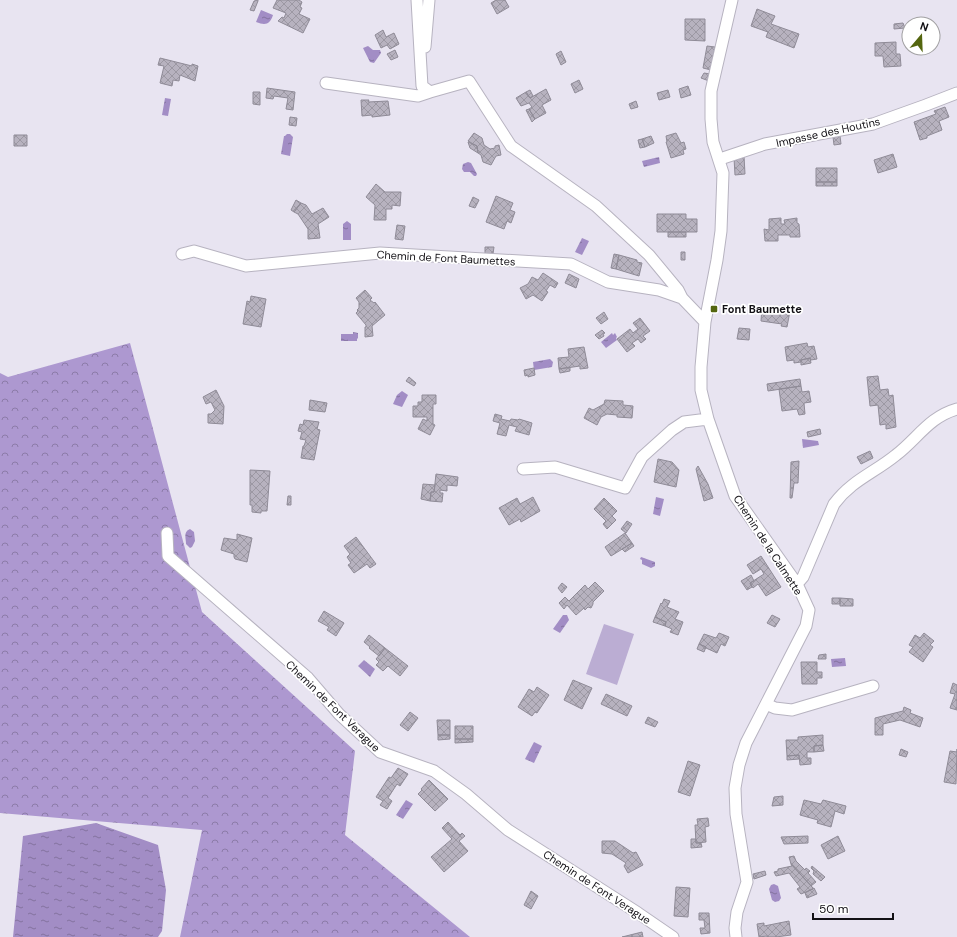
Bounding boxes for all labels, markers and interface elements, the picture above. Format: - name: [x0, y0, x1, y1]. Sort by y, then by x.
- north arrow: [901, 16, 941, 56]
- text: N: [918, 19, 930, 34]
- street label: Impasse des Houtins: [775, 114, 881, 150]
- street label: Chemin de Font Baumettes: [376, 247, 516, 269]
- place label: Font Baumette: [722, 302, 802, 316]
- marker: Font Baumette: [709, 304, 719, 314]
- street label: Chemin de la Calmette: [730, 492, 806, 598]
- street label: Chemin de Font Verague: [283, 657, 383, 755]
- street label: Chemin de Font Verague: [541, 847, 653, 927]
- scale bar: [813, 895, 893, 921]
- text: 50 m: [819, 901, 848, 917]

